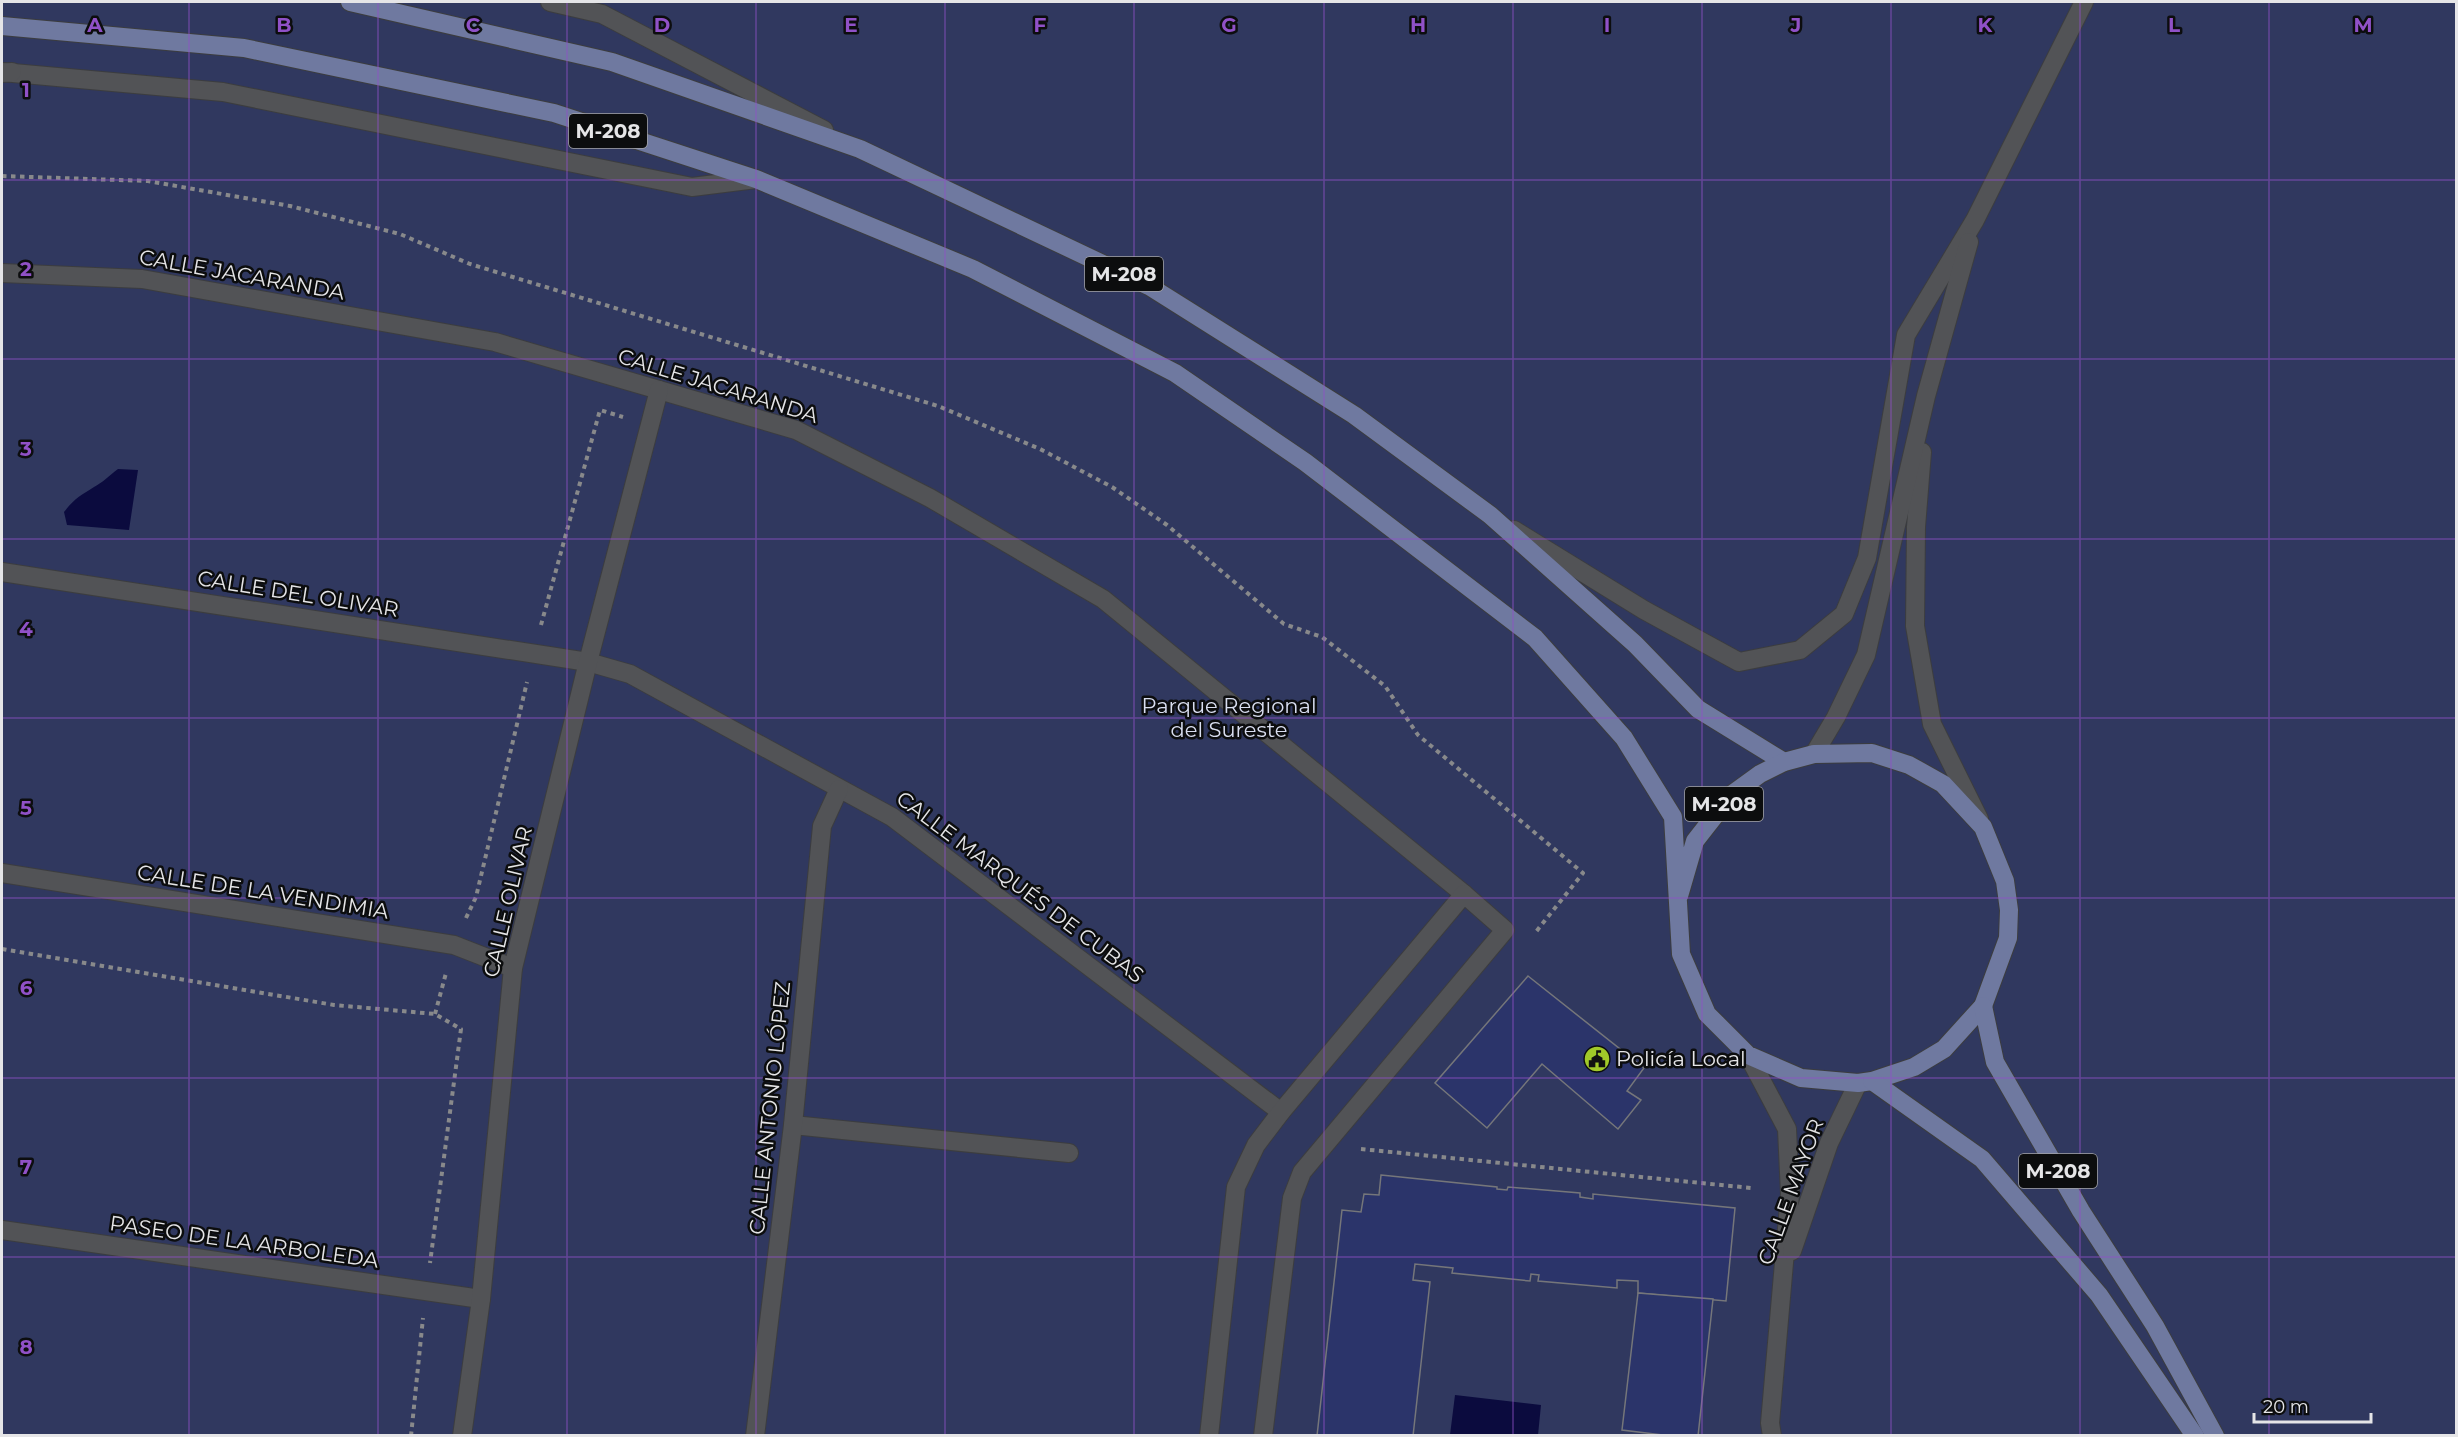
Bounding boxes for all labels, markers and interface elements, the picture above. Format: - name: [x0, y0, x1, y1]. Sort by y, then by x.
- text: A: [86, 13, 103, 37]
- text: B: [276, 13, 292, 37]
- text: C: [466, 13, 481, 37]
- text: D: [654, 13, 670, 37]
- text: E: [844, 13, 858, 37]
- text: F: [1034, 13, 1047, 37]
- text: G: [1221, 13, 1237, 37]
- text: H: [1410, 13, 1426, 37]
- text: I: [1604, 13, 1610, 37]
- text: J: [1790, 13, 1801, 37]
- text: K: [1978, 13, 1994, 37]
- text: L: [2168, 13, 2180, 37]
- text: M: [2353, 13, 2373, 37]
- text: 1: [22, 78, 30, 102]
- road number: M-208: [569, 114, 647, 148]
- street label: CALLE JACARANDA: [137, 244, 348, 305]
- text: 2: [20, 257, 32, 281]
- road number: M-208: [1085, 257, 1163, 291]
- street label: CALLE JACARANDA: [615, 343, 822, 428]
- text: 3: [19, 437, 32, 461]
- street label: CALLE DEL OLIVAR: [196, 565, 400, 622]
- text: 4: [19, 617, 33, 641]
- park label: Parque Regional del Sureste: [1141, 693, 1317, 742]
- street label: CALLE MARQUÉS DE CUBAS: [892, 785, 1149, 988]
- road number: M-208: [1685, 787, 1763, 821]
- text: 5: [20, 796, 32, 820]
- street label: CALLE OLIVAR: [478, 824, 537, 980]
- street label: CALLE DE LA VENDIMIA: [136, 859, 392, 924]
- text: 6: [20, 976, 33, 1000]
- street label: CALLE ANTONIO LÓPEZ: [744, 980, 795, 1236]
- public building icon: Policía Local: [1582, 1044, 1612, 1074]
- place label: Policía Local: [1616, 1046, 1746, 1071]
- street label: CALLE MAYOR: [1753, 1115, 1829, 1268]
- road number: M-208: [2019, 1154, 2097, 1188]
- text: 7: [20, 1155, 32, 1179]
- street label: PASEO DE LA ARBOLEDA: [108, 1210, 381, 1273]
- text: 8: [19, 1335, 33, 1359]
- scale bar: [2254, 1386, 2371, 1424]
- text: 20 m: [2263, 1396, 2309, 1418]

